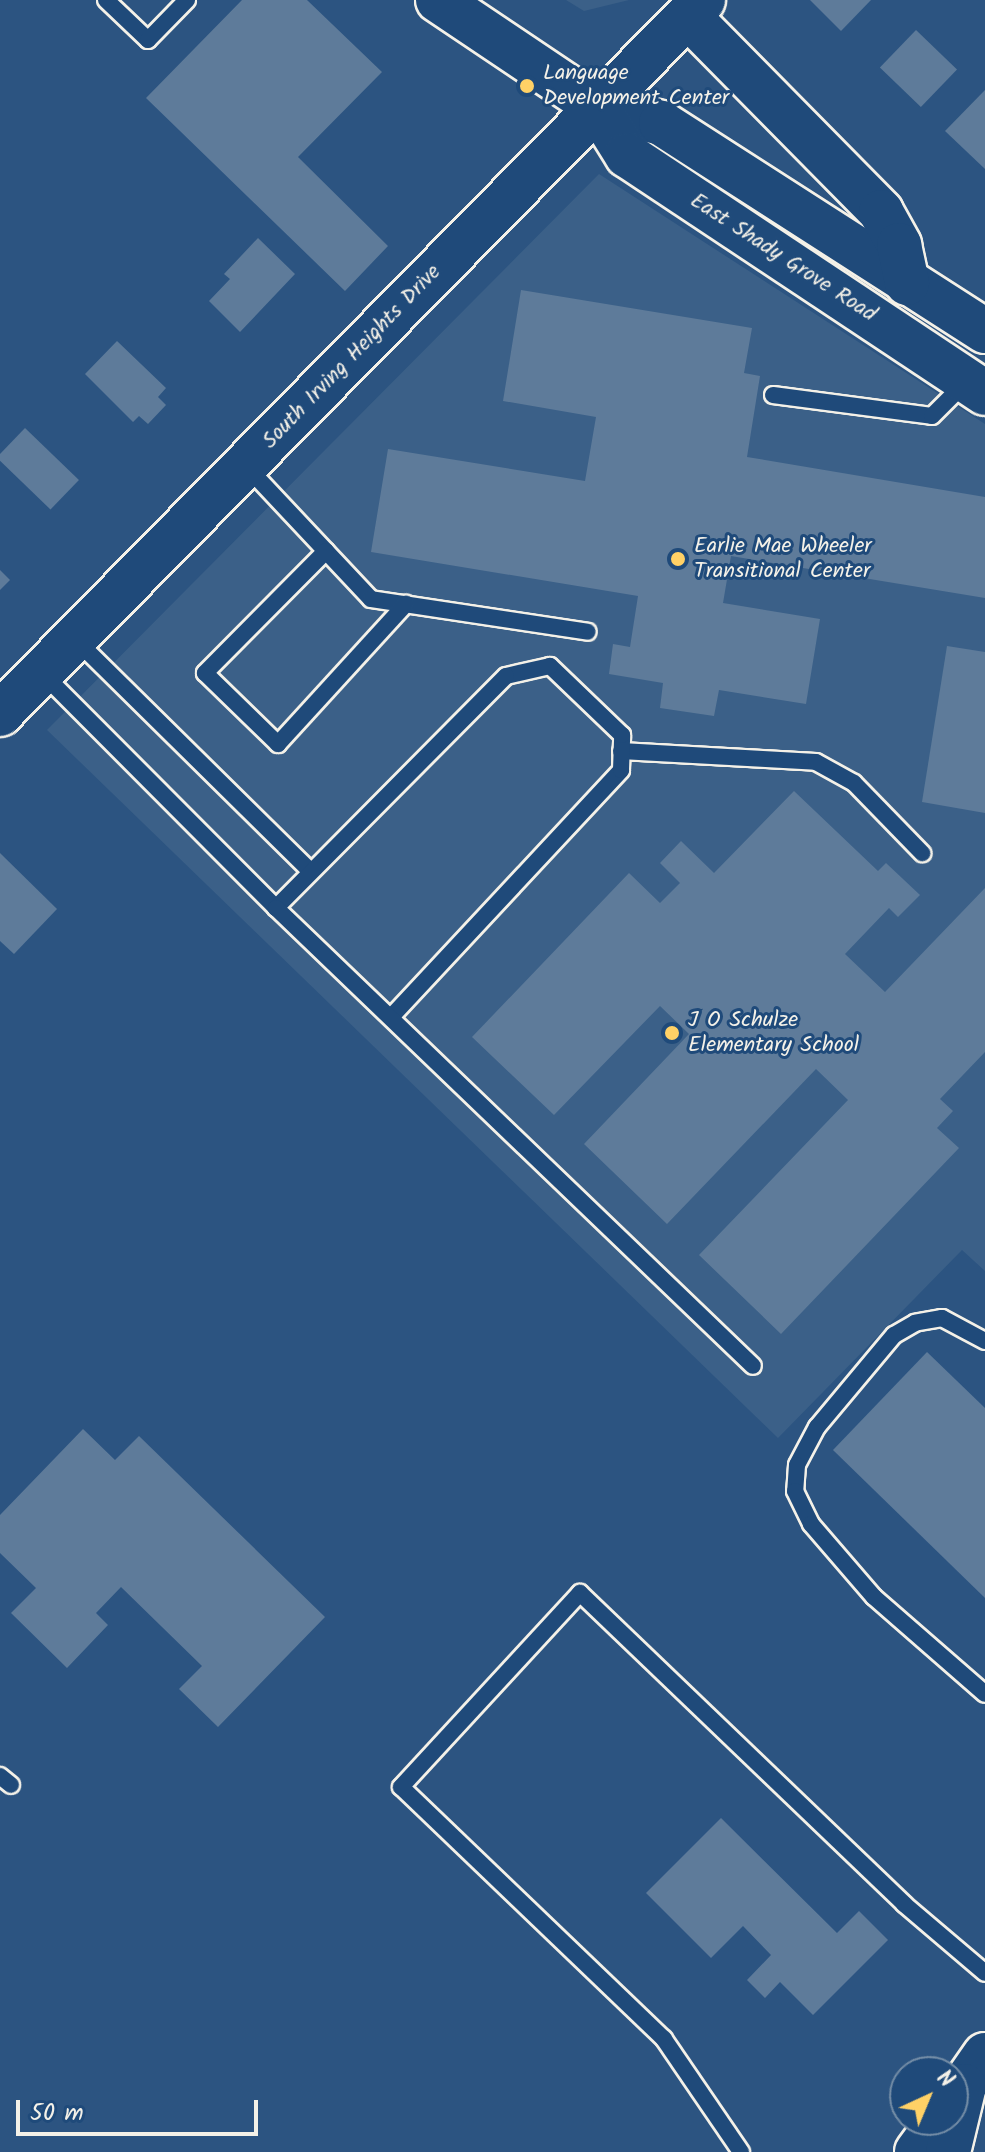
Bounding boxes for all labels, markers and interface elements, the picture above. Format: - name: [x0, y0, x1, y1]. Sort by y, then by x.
- place label: Language Development Center: [543, 60, 729, 112]
- marker: Language Development Center: [518, 77, 536, 95]
- street label: East Shady Grove Road: [685, 188, 881, 328]
- street label: South Irving Heights Drive: [257, 259, 447, 455]
- place label: Earlie Mae Wheeler Transitional Center: [694, 533, 872, 584]
- marker: Earlie Mae Wheeler Transitional Center: [669, 550, 687, 568]
- place label: J O Schulze Elementary School: [688, 1007, 859, 1058]
- marker: J O Schulze Elementary School: [663, 1024, 681, 1042]
- north arrow: [889, 2056, 969, 2136]
- text: N: [927, 2062, 962, 2097]
- scale bar: [20, 2084, 262, 2134]
- text: 50 m: [30, 2094, 84, 2133]

